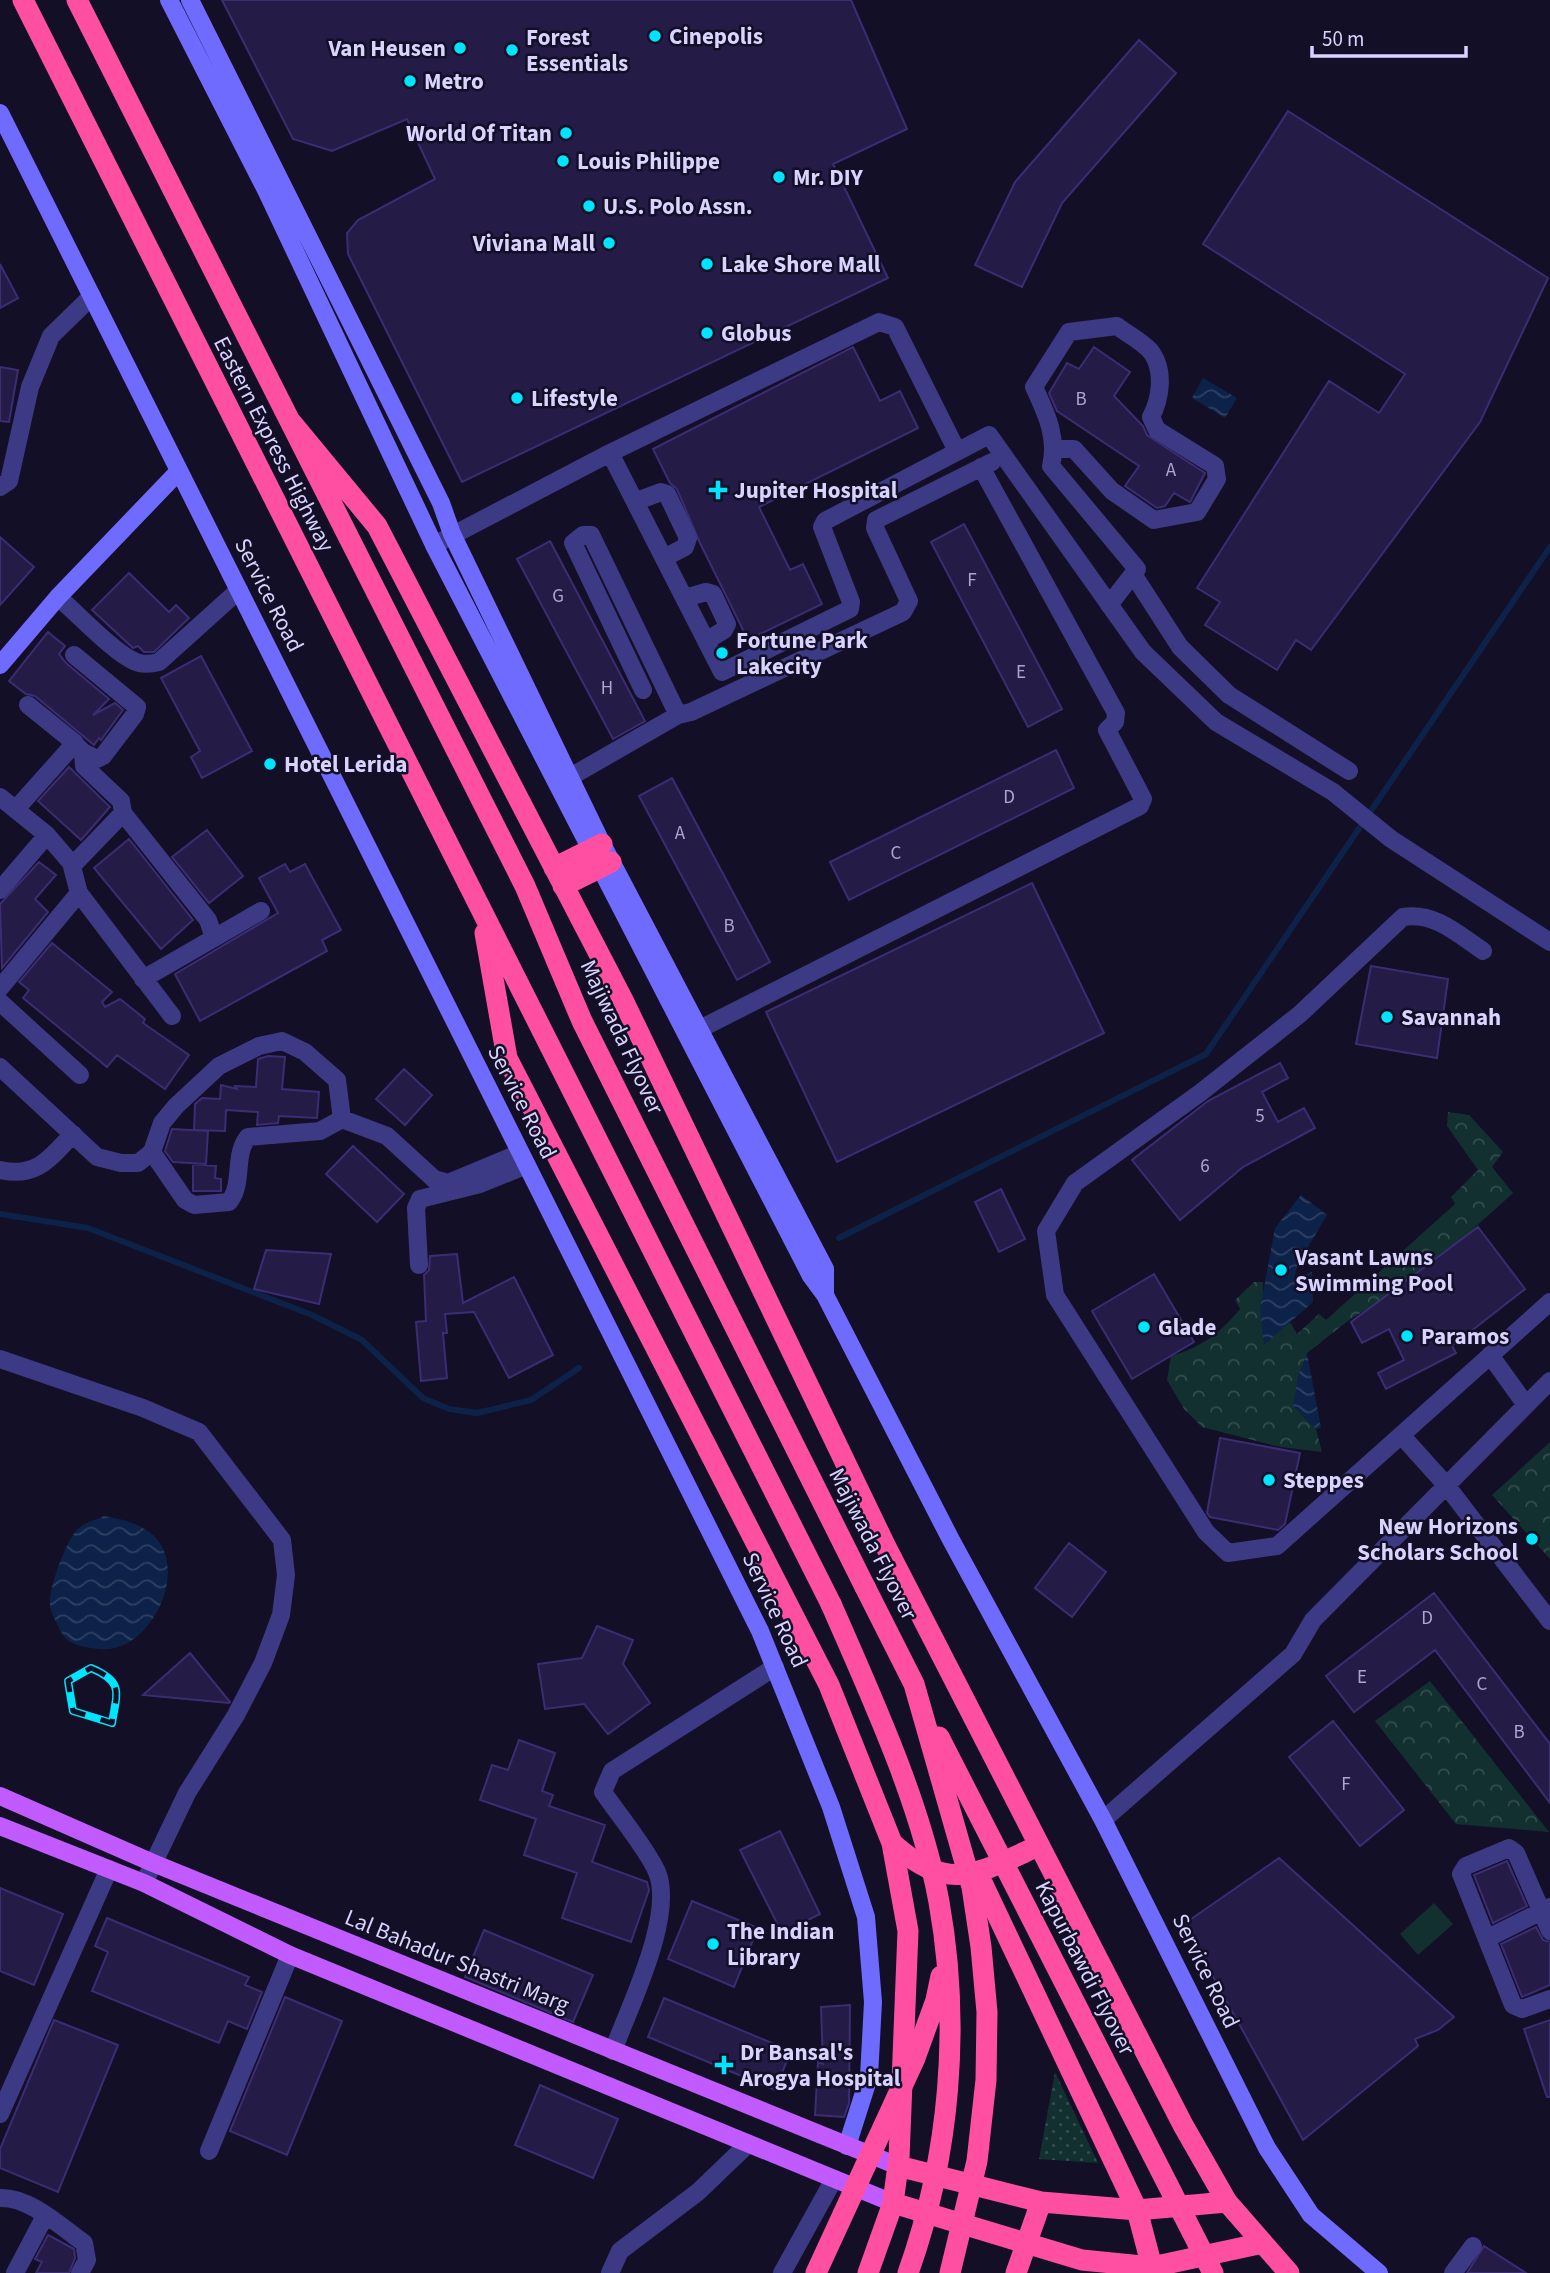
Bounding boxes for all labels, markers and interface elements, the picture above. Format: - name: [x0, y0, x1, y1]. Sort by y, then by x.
- scale bar: [1312, 14, 1466, 58]
- place label: Cinepolis: [669, 20, 763, 53]
- place label: Forest Essentials: [526, 21, 628, 80]
- text: 50 m: [1322, 24, 1364, 54]
- marker: Cinepolis: [647, 28, 663, 44]
- place label: Van Heusen: [327, 32, 446, 65]
- marker: Van Heusen: [452, 40, 468, 56]
- marker: Forest Essentials: [504, 42, 520, 58]
- place label: Metro: [424, 65, 484, 98]
- marker: Metro: [402, 73, 418, 89]
- place label: World Of Titan: [406, 117, 552, 150]
- marker: World Of Titan: [558, 125, 574, 141]
- place label: Louis Philippe: [577, 145, 720, 178]
- marker: Louis Philippe: [555, 153, 571, 169]
- place label: Mr. DIY: [793, 161, 864, 194]
- marker: Mr. DIY: [771, 169, 787, 185]
- place label: U.S. Polo Assn.: [603, 190, 753, 223]
- marker: U.S. Polo Assn.: [581, 198, 597, 214]
- place label: Viviana Mall: [472, 227, 595, 260]
- marker: Viviana Mall: [601, 235, 617, 251]
- place label: Lake Shore Mall: [721, 248, 881, 281]
- marker: Lake Shore Mall: [699, 256, 715, 272]
- place label: Globus: [721, 317, 791, 350]
- marker: Globus: [699, 325, 715, 341]
- street label: Eastern Express Highway: [205, 331, 343, 558]
- place label: Lifestyle: [531, 382, 618, 415]
- house number: B: [1075, 386, 1087, 413]
- marker: Lifestyle: [509, 390, 525, 406]
- house number: A: [1166, 457, 1177, 484]
- place label: Jupiter Hospital: [734, 474, 898, 507]
- marker: Jupiter Hospital: [708, 480, 728, 500]
- street label: Service Road: [226, 532, 312, 658]
- house number: F: [967, 567, 977, 594]
- house number: G: [552, 583, 564, 610]
- place label: Fortune Park Lakecity: [736, 624, 868, 683]
- marker: Fortune Park Lakecity: [714, 645, 730, 661]
- house number: E: [1016, 659, 1026, 686]
- house number: H: [601, 675, 613, 702]
- place label: Hotel Lerida: [284, 748, 407, 781]
- marker: Hotel Lerida: [262, 756, 278, 772]
- house number: D: [1003, 784, 1015, 811]
- house number: A: [675, 820, 686, 847]
- house number: C: [891, 840, 902, 867]
- house number: B: [723, 913, 735, 940]
- street label: Majiwada Flyover: [572, 954, 673, 1120]
- place label: Savannah: [1401, 1001, 1501, 1034]
- marker: Savannah: [1379, 1009, 1395, 1025]
- street label: Service Road: [479, 1039, 565, 1165]
- house number: 5: [1255, 1103, 1265, 1130]
- house number: 6: [1200, 1153, 1210, 1180]
- place label: Vasant Lawns Swimming Pool: [1294, 1241, 1454, 1300]
- marker: Vasant Lawns Swimming Pool: [1273, 1262, 1289, 1278]
- place label: Glade: [1158, 1311, 1217, 1344]
- marker: Glade: [1136, 1319, 1152, 1335]
- place label: Paramos: [1421, 1320, 1509, 1353]
- marker: Paramos: [1399, 1328, 1415, 1344]
- street label: Majiwada Flyover: [820, 1462, 926, 1627]
- place label: Steppes: [1283, 1464, 1364, 1497]
- marker: Steppes: [1261, 1472, 1277, 1488]
- place label: New Horizons Scholars School: [1357, 1510, 1518, 1569]
- marker: New Horizons Scholars School: [1524, 1531, 1540, 1547]
- street label: Service Road: [734, 1547, 816, 1673]
- house number: D: [1421, 1605, 1433, 1632]
- house number: E: [1357, 1664, 1367, 1691]
- house number: C: [1477, 1671, 1488, 1698]
- house number: B: [1513, 1719, 1525, 1746]
- house number: F: [1341, 1771, 1351, 1798]
- street label: Kapurbawdi Flyover: [1027, 1875, 1144, 2062]
- street label: Lal Bahadur Shastri Marg: [340, 1901, 575, 2021]
- street label: Service Road: [1164, 1908, 1248, 2034]
- place label: The Indian Library: [727, 1915, 834, 1974]
- marker: The Indian Library: [705, 1936, 721, 1952]
- place label: Dr Bansal's Arogya Hospital: [739, 2036, 901, 2095]
- marker: Dr Bansal's Arogya Hospital: [714, 2055, 734, 2075]

